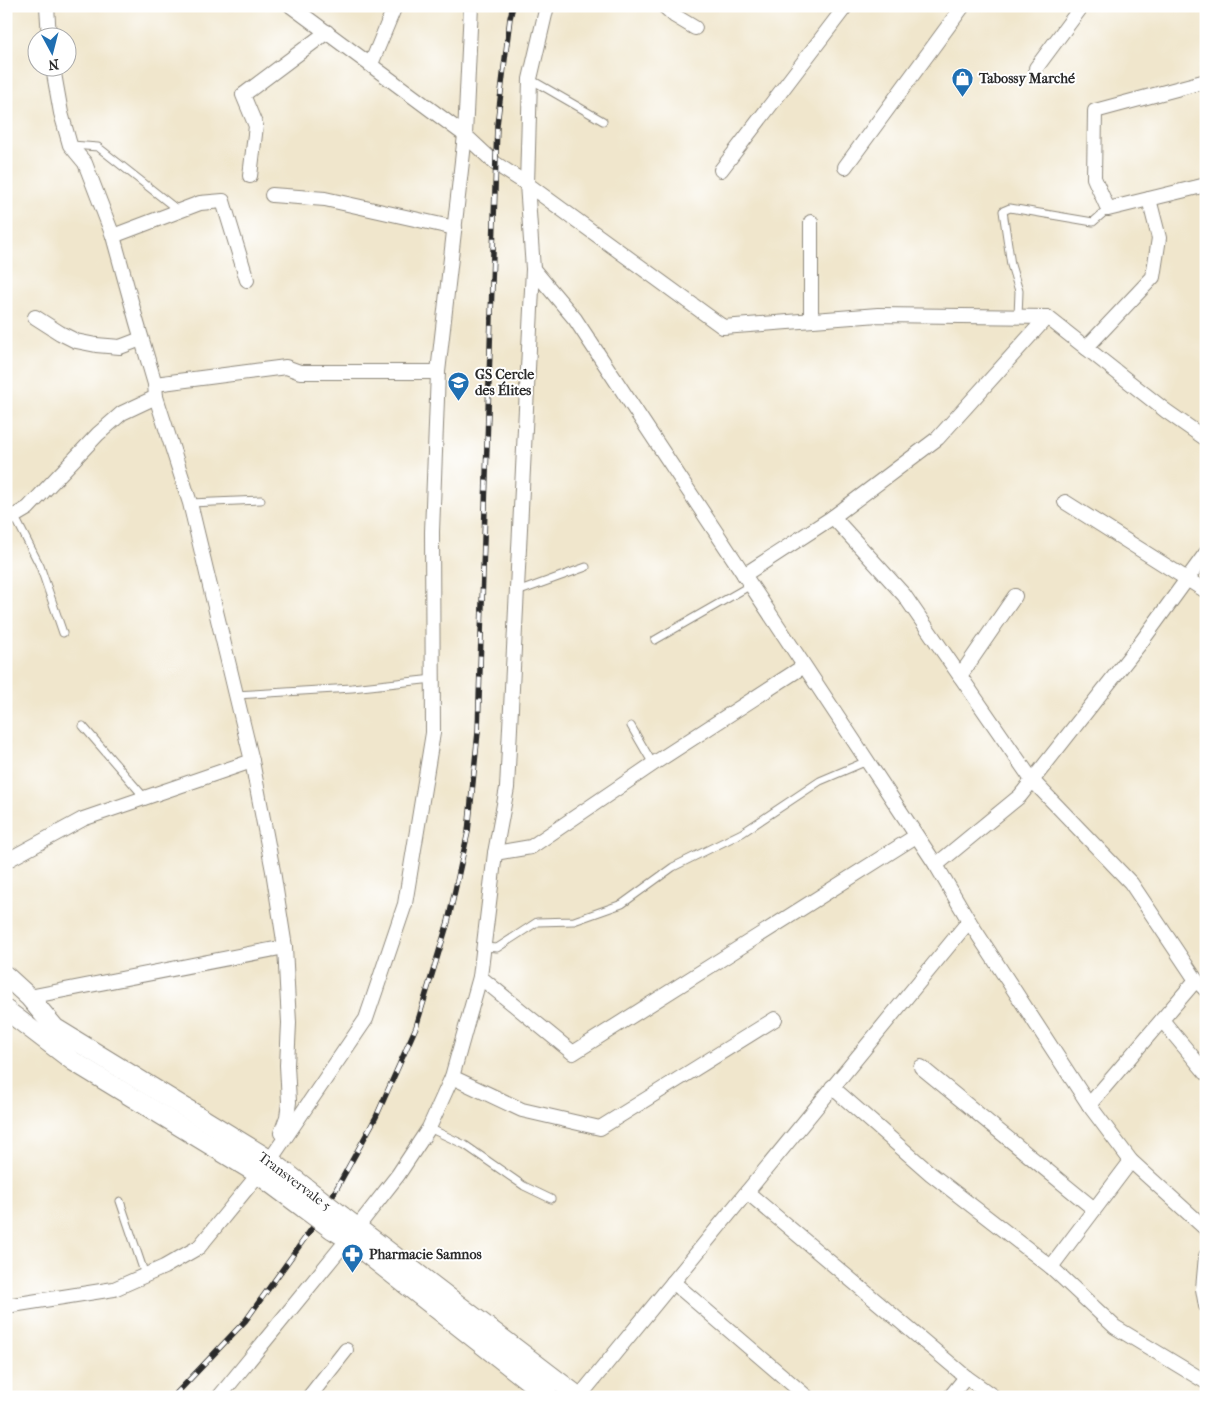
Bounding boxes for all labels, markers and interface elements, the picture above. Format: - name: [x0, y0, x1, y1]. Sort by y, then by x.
- north arrow: [28, 28, 78, 78]
- text: N: [47, 55, 60, 74]
- shop icon: Tabossy Marché: [951, 66, 975, 97]
- place label: Tabossy Marché: [978, 70, 1075, 87]
- place label: GS Cercle des Élites: [475, 366, 534, 399]
- school or university icon: GS Cercle des Élites: [447, 370, 471, 401]
- street label: Transvervale 5: [255, 1148, 335, 1214]
- pharmacy icon: Pharmacie Samnos: [341, 1242, 365, 1273]
- place label: Pharmacie Samnos: [369, 1246, 482, 1263]

